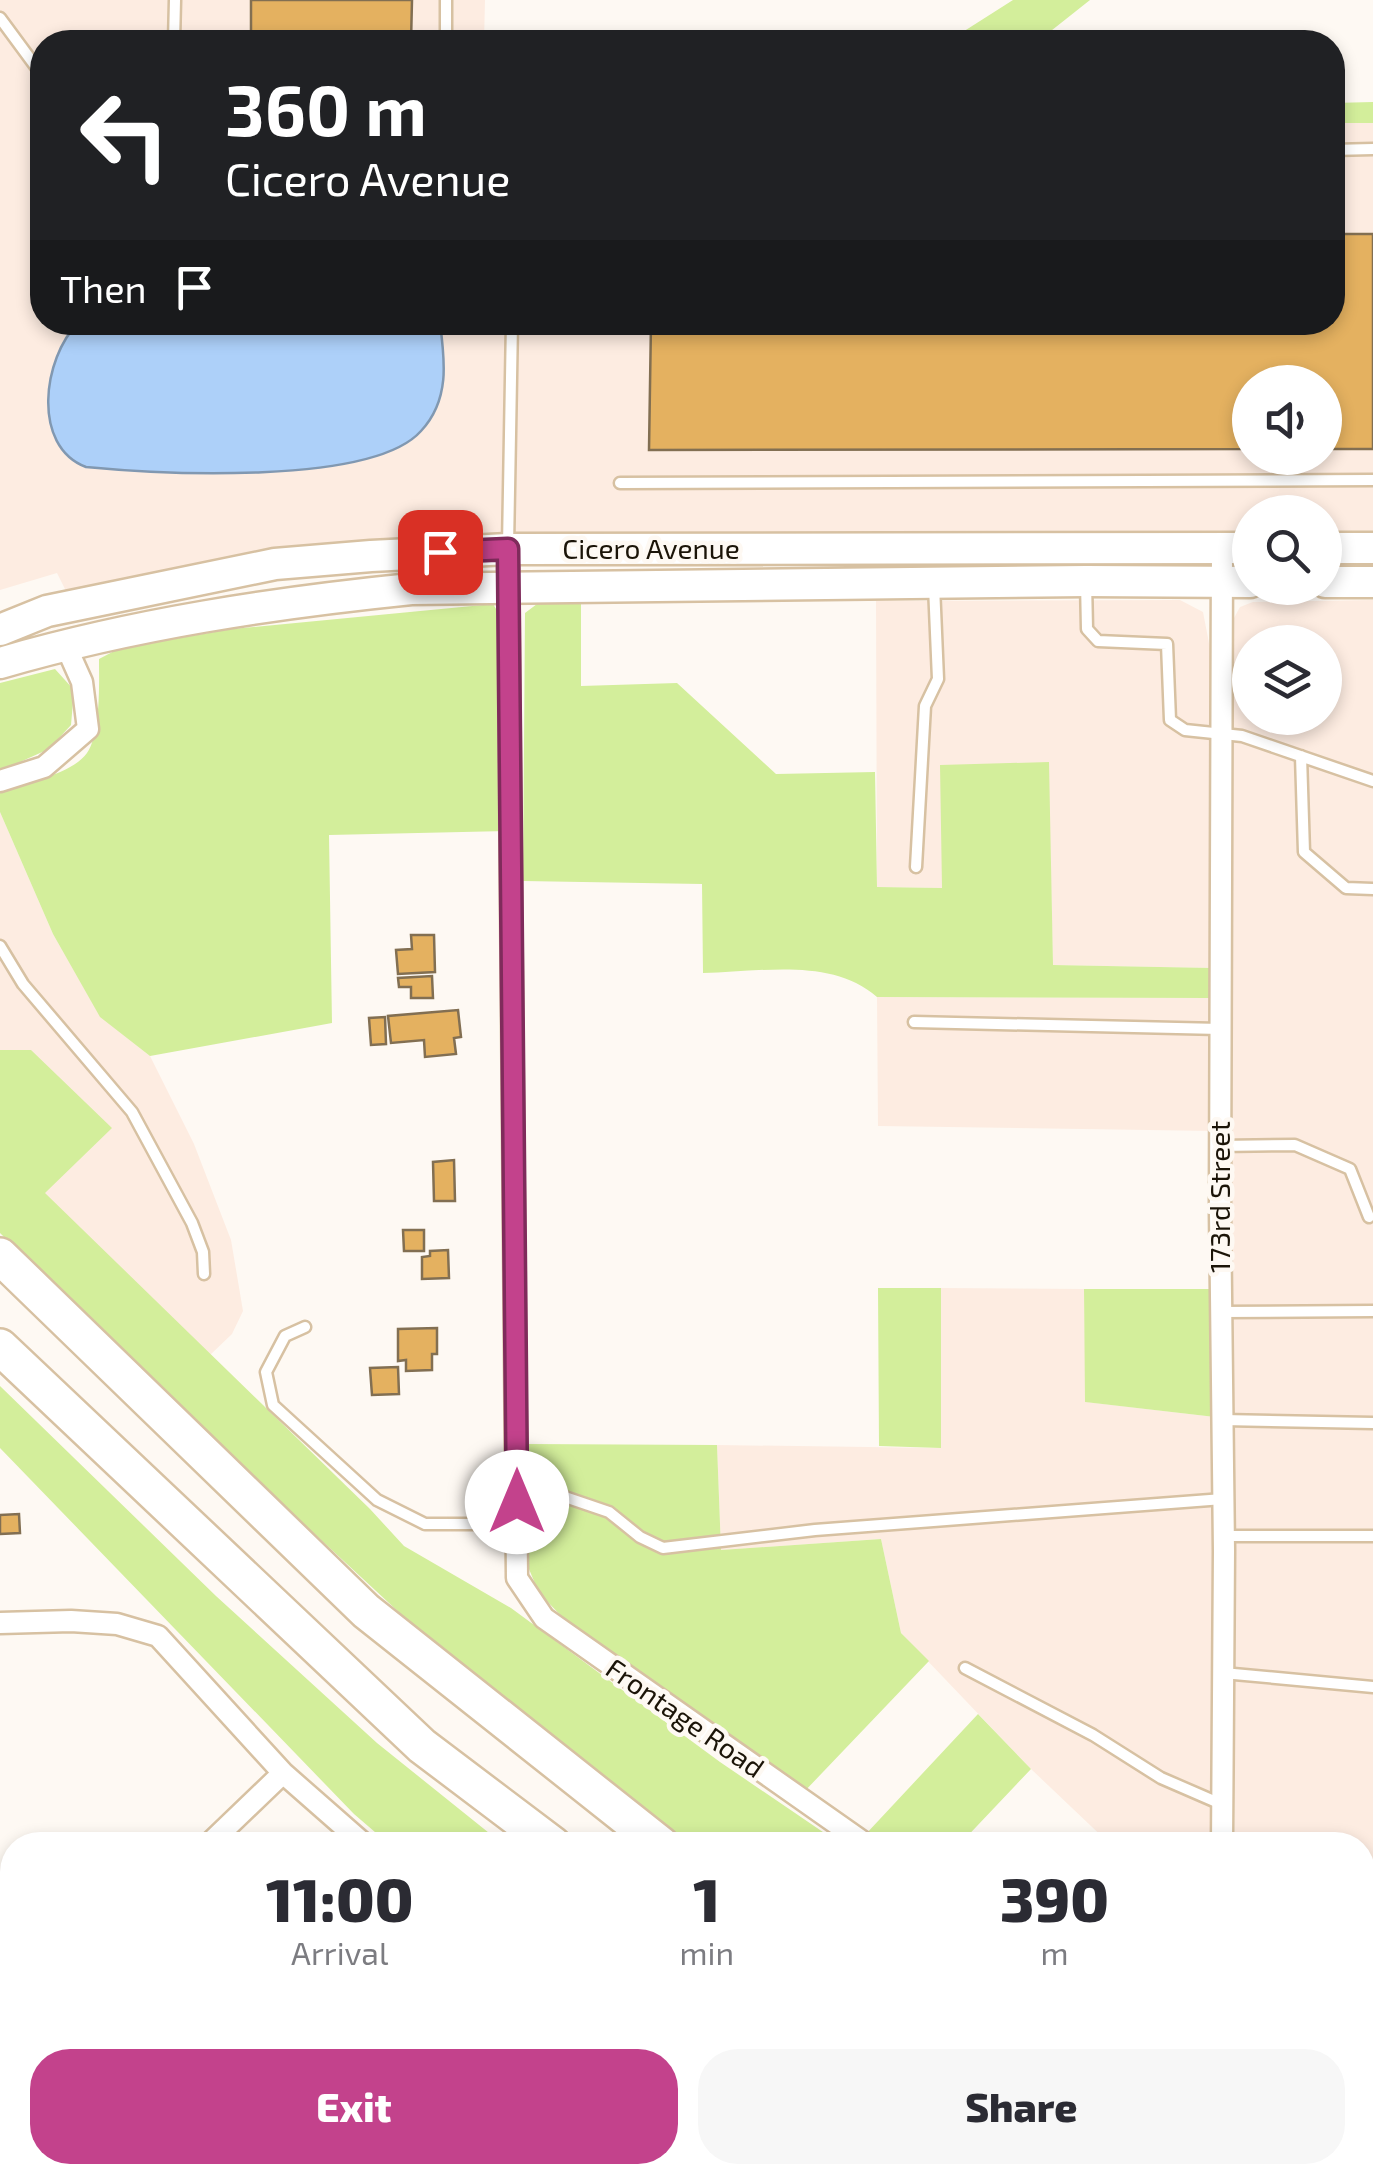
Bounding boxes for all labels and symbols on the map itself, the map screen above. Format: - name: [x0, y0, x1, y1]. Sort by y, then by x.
- pin: [398, 510, 483, 595]
- street label: Cicero Avenue: [562, 531, 740, 565]
- street label: 173rd Street: [1202, 1121, 1236, 1273]
- position arrow: [465, 1450, 569, 1554]
- street label: Frontage Road: [600, 1650, 771, 1784]

